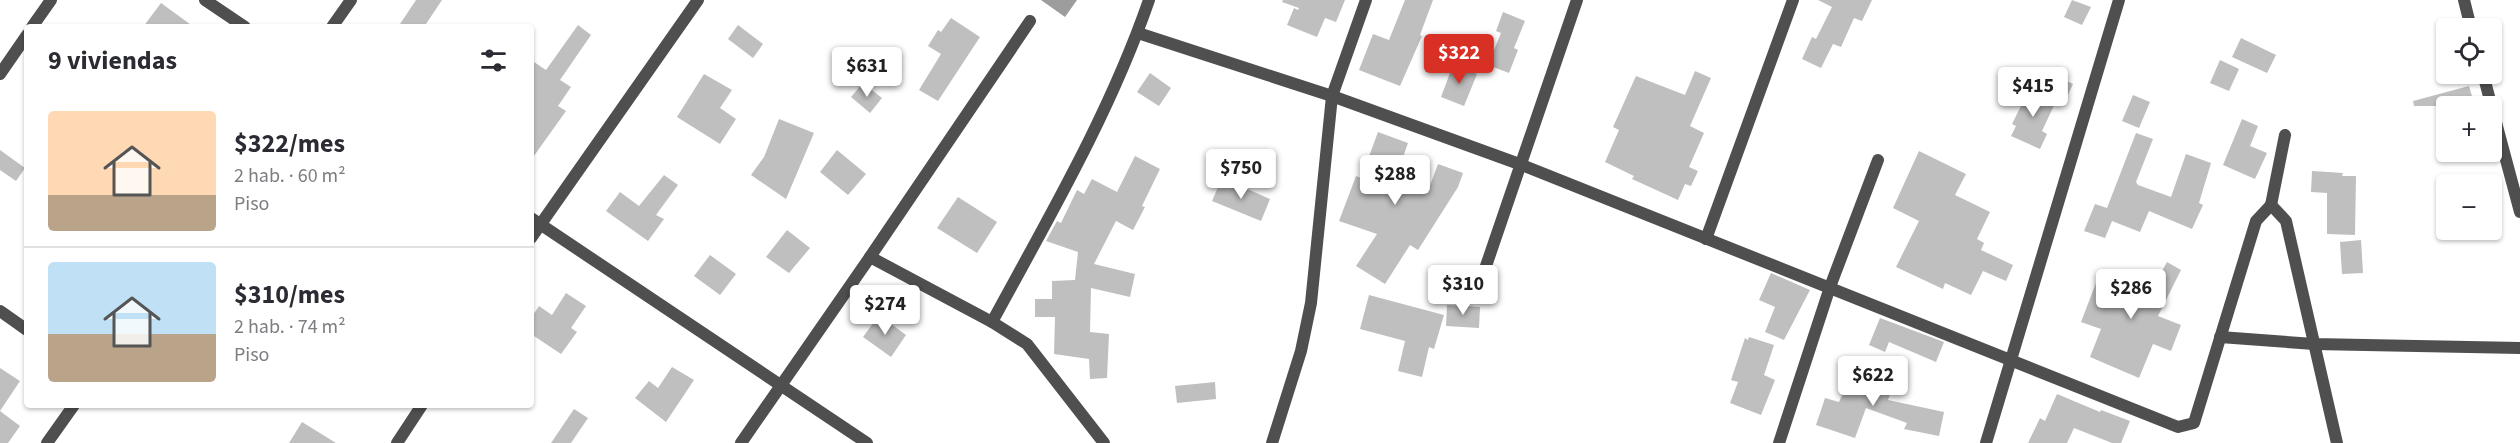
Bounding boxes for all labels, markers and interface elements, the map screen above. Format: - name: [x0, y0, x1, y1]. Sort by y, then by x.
- map controls: [2436, 18, 2502, 240]
- button: locate: [2436, 18, 2502, 84]
- pin: $322: [1423, 34, 1495, 85]
- text: $322: [1438, 39, 1480, 67]
- text: 9 viviendas: [48, 42, 177, 79]
- icon: filters: [477, 44, 510, 77]
- pin: $631: [831, 47, 903, 98]
- text: $631: [846, 52, 888, 80]
- pin: $415: [1997, 67, 2069, 118]
- text: $415: [2012, 72, 2054, 100]
- button: +: [2436, 96, 2502, 162]
- text: $322/mes: [234, 125, 345, 162]
- icon: home: [96, 135, 168, 207]
- pin: $750: [1205, 149, 1277, 200]
- text: $750: [1220, 154, 1262, 182]
- pin: $288: [1359, 155, 1431, 206]
- text: $288: [1374, 160, 1416, 188]
- text: 2 hab. · 60 m²: [234, 162, 346, 190]
- button: −: [2436, 174, 2502, 240]
- text: Piso: [234, 190, 269, 218]
- pin: $310: [1427, 265, 1499, 316]
- pin: $286: [2095, 269, 2167, 320]
- text: $310: [1442, 270, 1484, 298]
- text: $286: [2110, 274, 2152, 302]
- text: $310/mes: [234, 276, 345, 313]
- pin: $274: [849, 285, 921, 336]
- icon: home: [96, 286, 168, 358]
- text: $274: [864, 290, 906, 318]
- text: 2 hab. · 74 m²: [234, 313, 346, 341]
- text: Piso: [234, 341, 269, 369]
- pin: $622: [1837, 356, 1909, 407]
- text: $622: [1852, 361, 1894, 389]

